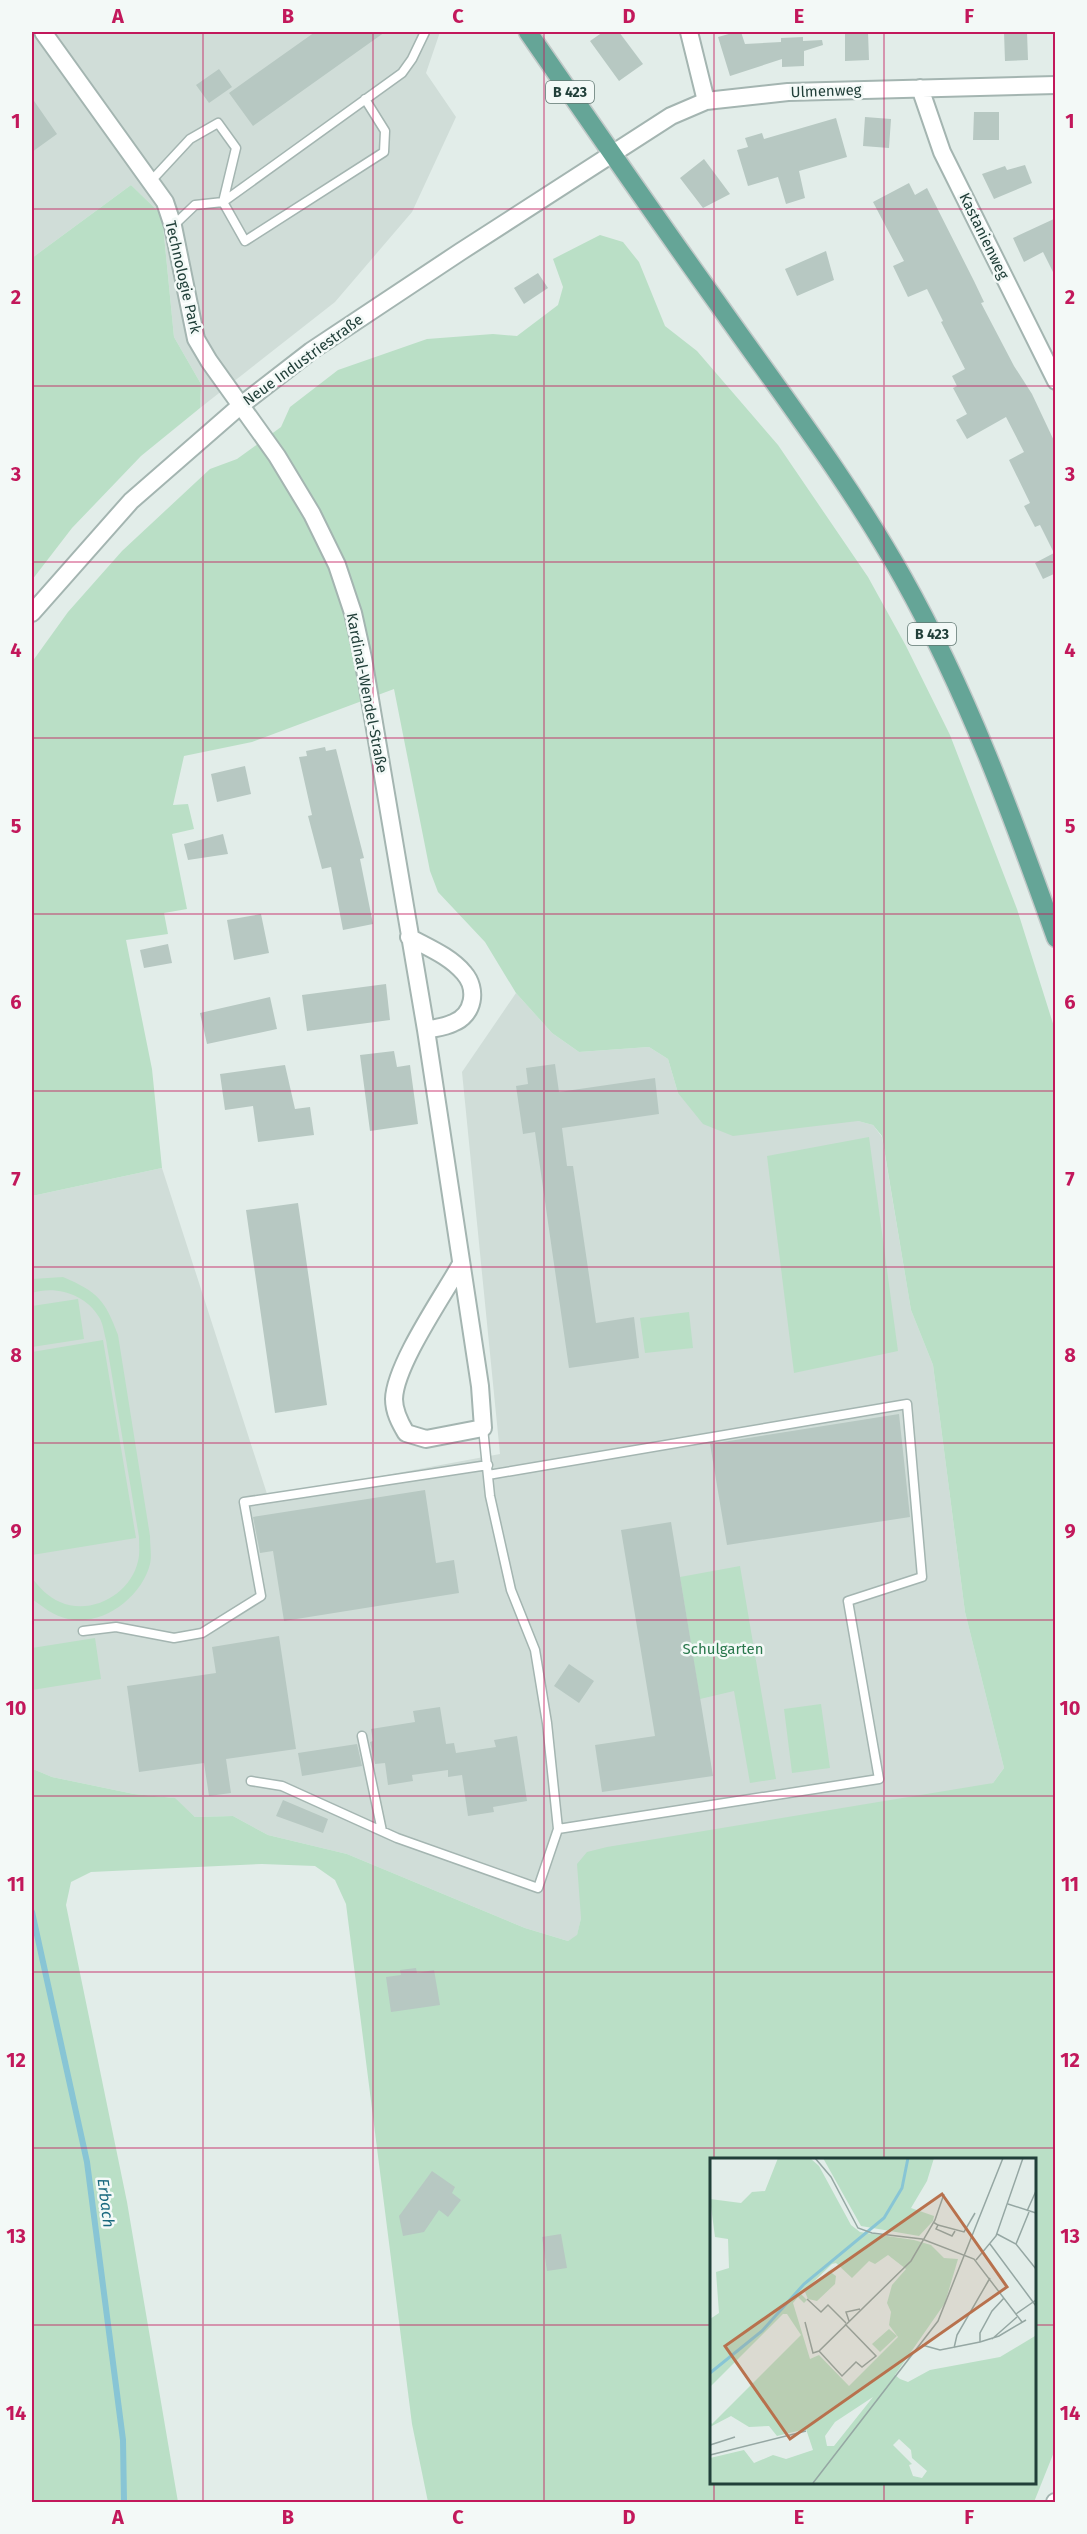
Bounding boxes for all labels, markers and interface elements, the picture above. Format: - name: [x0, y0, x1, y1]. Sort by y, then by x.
- text: A: [111, 4, 125, 28]
- text: B: [282, 4, 294, 28]
- text: C: [452, 4, 464, 28]
- text: D: [622, 4, 636, 28]
- text: E: [794, 4, 804, 28]
- text: F: [964, 4, 974, 28]
- road number: B 423: [546, 81, 594, 103]
- street label: Ulmenweg: [790, 81, 862, 101]
- text: 1: [11, 109, 21, 133]
- text: 1: [1065, 109, 1075, 133]
- street label: Kastanienweg: [955, 190, 1013, 282]
- street label: Technologie Park: [161, 219, 205, 336]
- text: 2: [11, 285, 21, 309]
- text: 2: [1065, 285, 1075, 309]
- street label: Neue Industriestraße: [240, 310, 366, 410]
- text: 3: [10, 462, 21, 486]
- text: 3: [1064, 462, 1075, 486]
- street label: Kardinal-Wendel-Straße: [343, 611, 391, 775]
- road number: B 423: [908, 623, 956, 645]
- text: 4: [10, 638, 22, 662]
- text: 4: [1064, 638, 1076, 662]
- text: 5: [11, 814, 22, 838]
- text: 5: [1065, 814, 1076, 838]
- text: 6: [10, 990, 22, 1014]
- text: 6: [1064, 990, 1076, 1014]
- text: 7: [11, 1167, 21, 1191]
- text: 7: [1065, 1167, 1075, 1191]
- text: 8: [10, 1343, 22, 1367]
- text: 8: [1064, 1343, 1076, 1367]
- text: 9: [10, 1519, 22, 1543]
- text: 9: [1064, 1519, 1076, 1543]
- park label: Schulgarten: [683, 1640, 763, 1658]
- text: 10: [6, 1696, 26, 1720]
- text: 10: [1060, 1696, 1080, 1720]
- text: 11: [7, 1872, 25, 1896]
- text: 11: [1061, 1872, 1079, 1896]
- text: 12: [6, 2048, 26, 2072]
- text: 12: [1060, 2048, 1080, 2072]
- inset map: [710, 2158, 1036, 2483]
- water label: Erbach: [94, 2177, 118, 2229]
- text: 13: [6, 2224, 26, 2248]
- text: 13: [1060, 2224, 1080, 2248]
- text: 14: [6, 2401, 26, 2425]
- text: 14: [1060, 2401, 1080, 2425]
- text: A: [111, 2505, 125, 2529]
- text: B: [282, 2505, 294, 2529]
- text: C: [452, 2505, 464, 2529]
- text: D: [622, 2505, 636, 2529]
- text: E: [794, 2505, 804, 2529]
- text: F: [964, 2505, 974, 2529]

